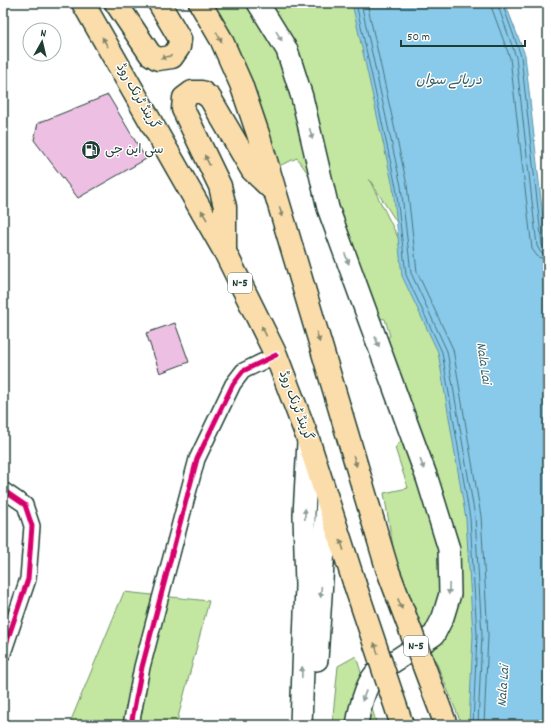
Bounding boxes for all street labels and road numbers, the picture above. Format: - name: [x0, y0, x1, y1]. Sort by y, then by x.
- street label: گرینڈ ٹرنک روڈ: [110, 60, 164, 134]
- road number: N-5: [228, 273, 252, 293]
- street label: گرینڈ ٹرنک روڈ: [273, 368, 317, 444]
- road number: N-5: [404, 636, 428, 656]

